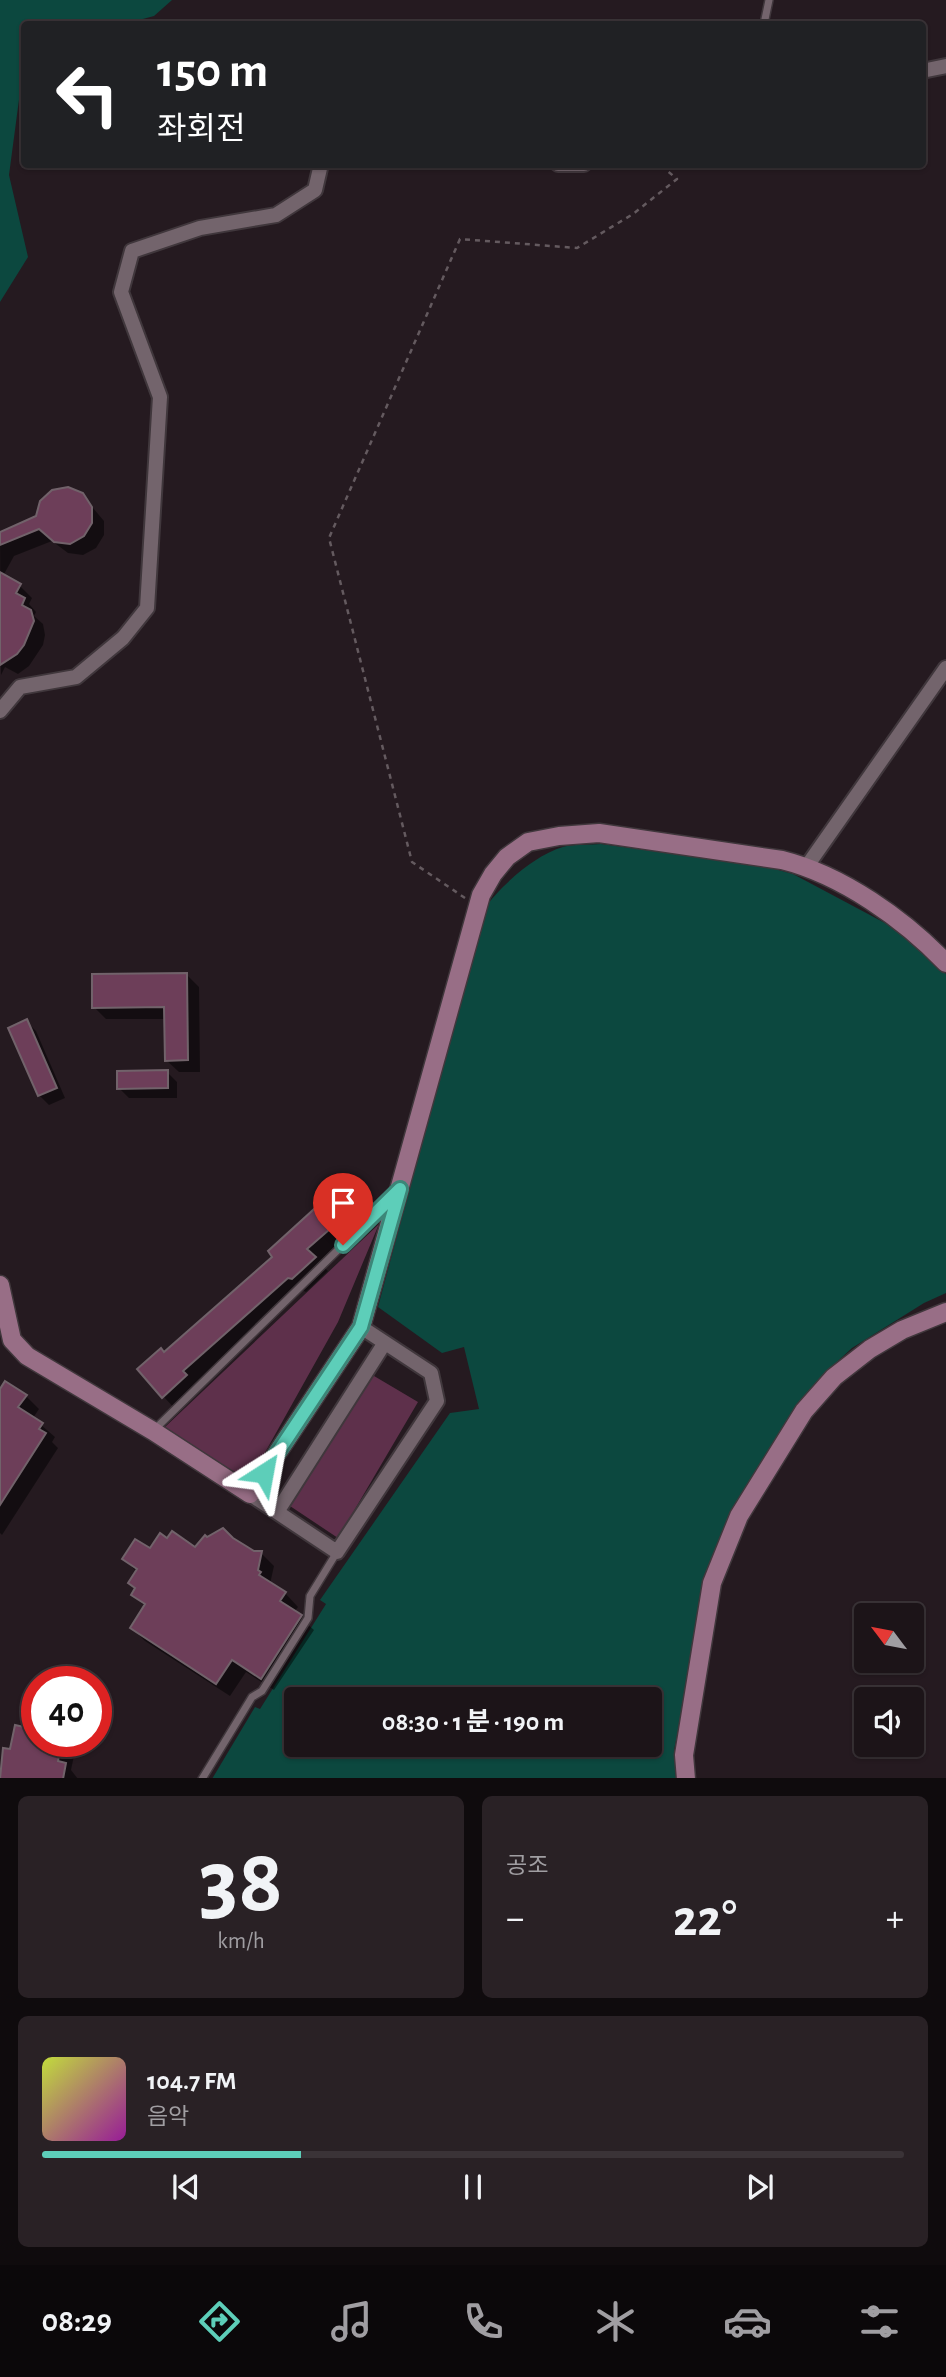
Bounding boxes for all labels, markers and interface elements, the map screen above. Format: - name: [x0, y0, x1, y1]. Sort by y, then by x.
- text: 150 m: [157, 47, 268, 96]
- icon: left: [42, 49, 133, 140]
- text: 좌회전: [157, 113, 245, 145]
- pin: [313, 1173, 373, 1245]
- icon: arrive: [324, 1184, 362, 1222]
- position arrow: [227, 1436, 301, 1510]
- north arrow: [854, 1603, 924, 1673]
- map controls: [854, 1603, 924, 1757]
- speed limit sign: 40: [21, 1666, 112, 1757]
- button: sound: [854, 1687, 924, 1757]
- text: 08:30 · 1 분 · 190 m: [382, 1709, 564, 1735]
- text: 38: [199, 1837, 283, 1928]
- text: 공조: [506, 1855, 548, 1878]
- text: 22°: [673, 1893, 737, 1945]
- text: −: [506, 1900, 524, 1938]
- text: +: [886, 1900, 904, 1938]
- text: km/h: [217, 1930, 265, 1953]
- text: 104.7 FM: [147, 2068, 236, 2094]
- text: 음악: [147, 2106, 189, 2129]
- icon: previous: [167, 2168, 205, 2206]
- icon: pause: [454, 2168, 492, 2206]
- icon: next: [741, 2168, 779, 2206]
- icon: directions: [195, 2297, 244, 2346]
- icon: music: [327, 2297, 376, 2346]
- icon: phone: [459, 2297, 508, 2346]
- icon: climate: [591, 2297, 640, 2346]
- icon: car: [723, 2297, 772, 2346]
- icon: filters: [855, 2297, 904, 2346]
- text: 08:29: [42, 2305, 112, 2337]

